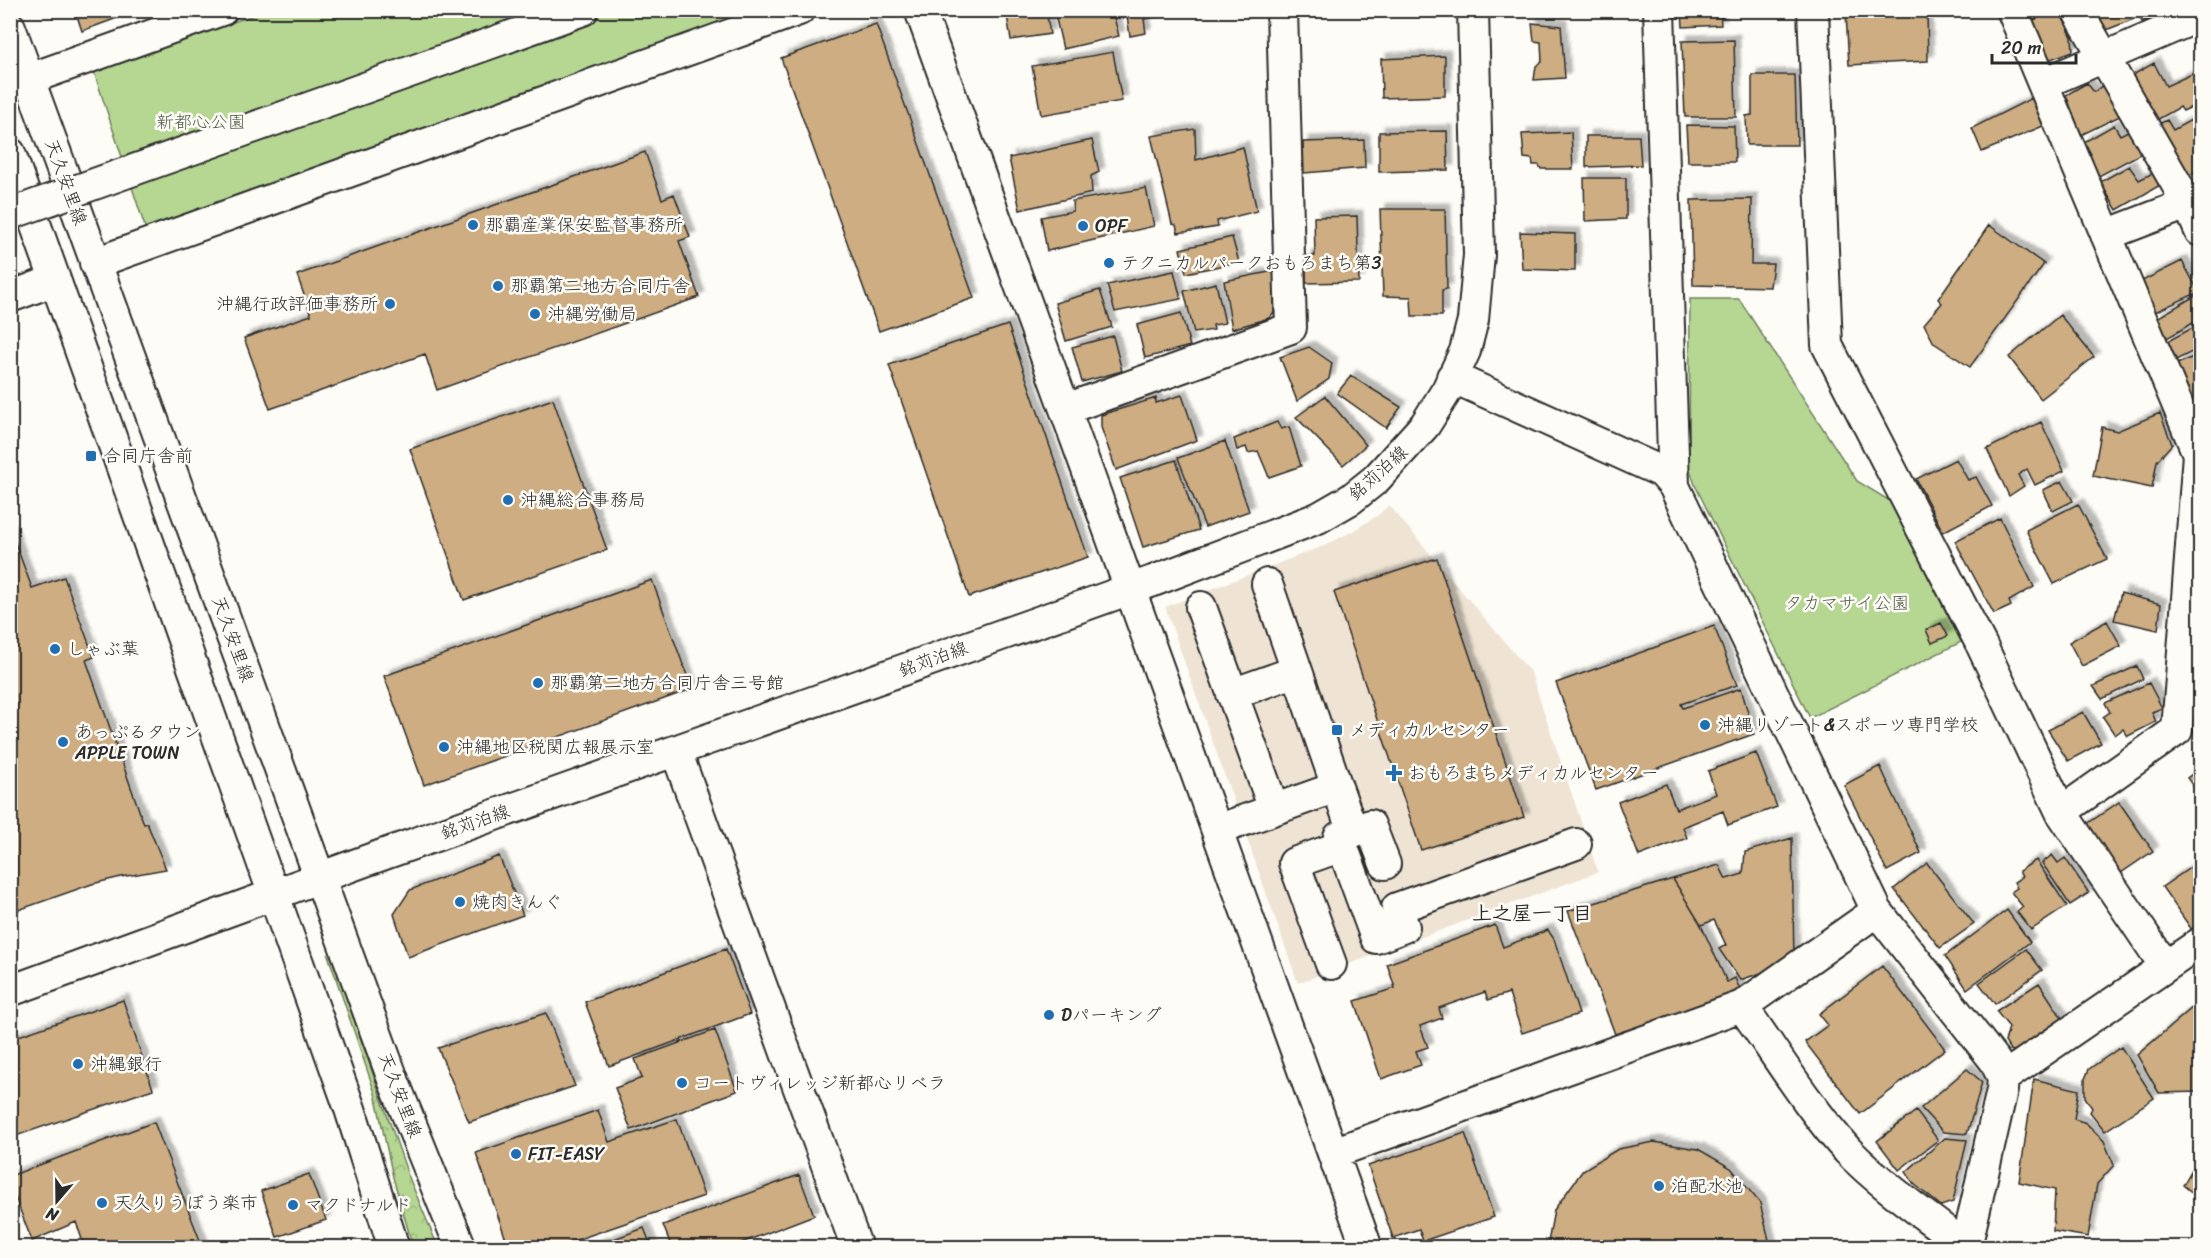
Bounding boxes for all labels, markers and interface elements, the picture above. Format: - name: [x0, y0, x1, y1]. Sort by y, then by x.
- scale bar: [1992, 27, 2076, 65]
- text: 20 m: [2001, 32, 2041, 64]
- park label: 新都心公園: [156, 106, 246, 138]
- street label: 天久安里線: [36, 134, 96, 230]
- place label: 那覇産業保安監督事務所: [485, 209, 683, 241]
- place label: OPF: [1095, 210, 1129, 242]
- marker: 那覇産業保安監督事務所: [466, 218, 480, 232]
- marker: OPF: [1076, 219, 1090, 233]
- place label: テクニカルパークおもろまち第3: [1121, 247, 1382, 279]
- marker: テクニカルパークおもろまち第3: [1102, 256, 1116, 270]
- place label: 那覇第二地方合同庁舎: [510, 270, 690, 302]
- marker: 那覇第二地方合同庁舎: [491, 279, 505, 293]
- place label: 沖縄行政評価事務所: [216, 288, 378, 320]
- marker: 沖縄行政評価事務所: [383, 297, 397, 311]
- place label: 沖縄労働局: [547, 298, 637, 330]
- marker: 沖縄労働局: [528, 307, 542, 321]
- street label: 銘苅泊線: [1341, 437, 1415, 509]
- place label: 合同庁舎前: [103, 440, 193, 472]
- marker: 合同庁舎前: [84, 449, 98, 463]
- place label: 沖縄総合事務局: [520, 484, 646, 516]
- marker: 沖縄総合事務局: [501, 493, 515, 507]
- park label: タカマサイ公園: [1785, 587, 1909, 619]
- street label: 天久安里線: [203, 591, 263, 687]
- street label: 銘苅泊線: [894, 632, 972, 686]
- place label: しゃぶ葉: [67, 633, 139, 665]
- marker: しゃぶ葉: [48, 642, 62, 656]
- place label: 那覇第二地方合同庁舎三号館: [550, 667, 784, 699]
- marker: 那覇第二地方合同庁舎三号館: [531, 676, 545, 690]
- place label: 沖縄リゾート&スポーツ専門学校: [1717, 709, 1979, 741]
- place label: メディカルセンター: [1349, 714, 1510, 746]
- place label: あっぷるタウン APPLE TOWN: [74, 716, 201, 769]
- marker: 沖縄リゾート&スポーツ専門学校: [1698, 718, 1712, 732]
- marker: メディカルセンター: [1330, 723, 1344, 737]
- place label: 沖縄地区税関広報展示室: [456, 731, 654, 763]
- marker: あっぷるタウン APPLE TOWN: [56, 735, 70, 749]
- marker: 沖縄地区税関広報展示室: [437, 740, 451, 754]
- place label: おもろまちメディカルセンター: [1408, 757, 1659, 789]
- marker: おもろまちメディカルセンター: [1385, 764, 1403, 782]
- street label: 銘苅泊線: [436, 795, 514, 849]
- place label: 焼肉きんぐ: [472, 886, 562, 918]
- marker: 焼肉きんぐ: [453, 895, 467, 909]
- district label: 上之屋一丁目: [1472, 896, 1592, 931]
- place label: Dパーキング: [1061, 999, 1162, 1031]
- marker: Dパーキング: [1042, 1008, 1056, 1022]
- street label: 天久安里線: [369, 1047, 431, 1143]
- place label: 沖縄銀行: [90, 1048, 162, 1080]
- marker: 沖縄銀行: [71, 1057, 85, 1071]
- place label: コートヴィレッジ新都心リベラ: [694, 1067, 946, 1099]
- marker: コートヴィレッジ新都心リベラ: [675, 1076, 689, 1090]
- place label: FIT-EASY: [528, 1138, 605, 1170]
- marker: FIT-EASY: [509, 1147, 523, 1161]
- place label: 泊配水池: [1671, 1170, 1743, 1202]
- north arrow: [27, 1171, 87, 1231]
- marker: 泊配水池: [1652, 1179, 1666, 1193]
- place label: 天久りうぼう楽市: [114, 1187, 258, 1219]
- place label: マクドナルド: [305, 1189, 412, 1221]
- marker: 天久りうぼう楽市: [95, 1196, 109, 1210]
- marker: マクドナルド: [286, 1198, 300, 1212]
- text: N: [41, 1199, 63, 1230]

